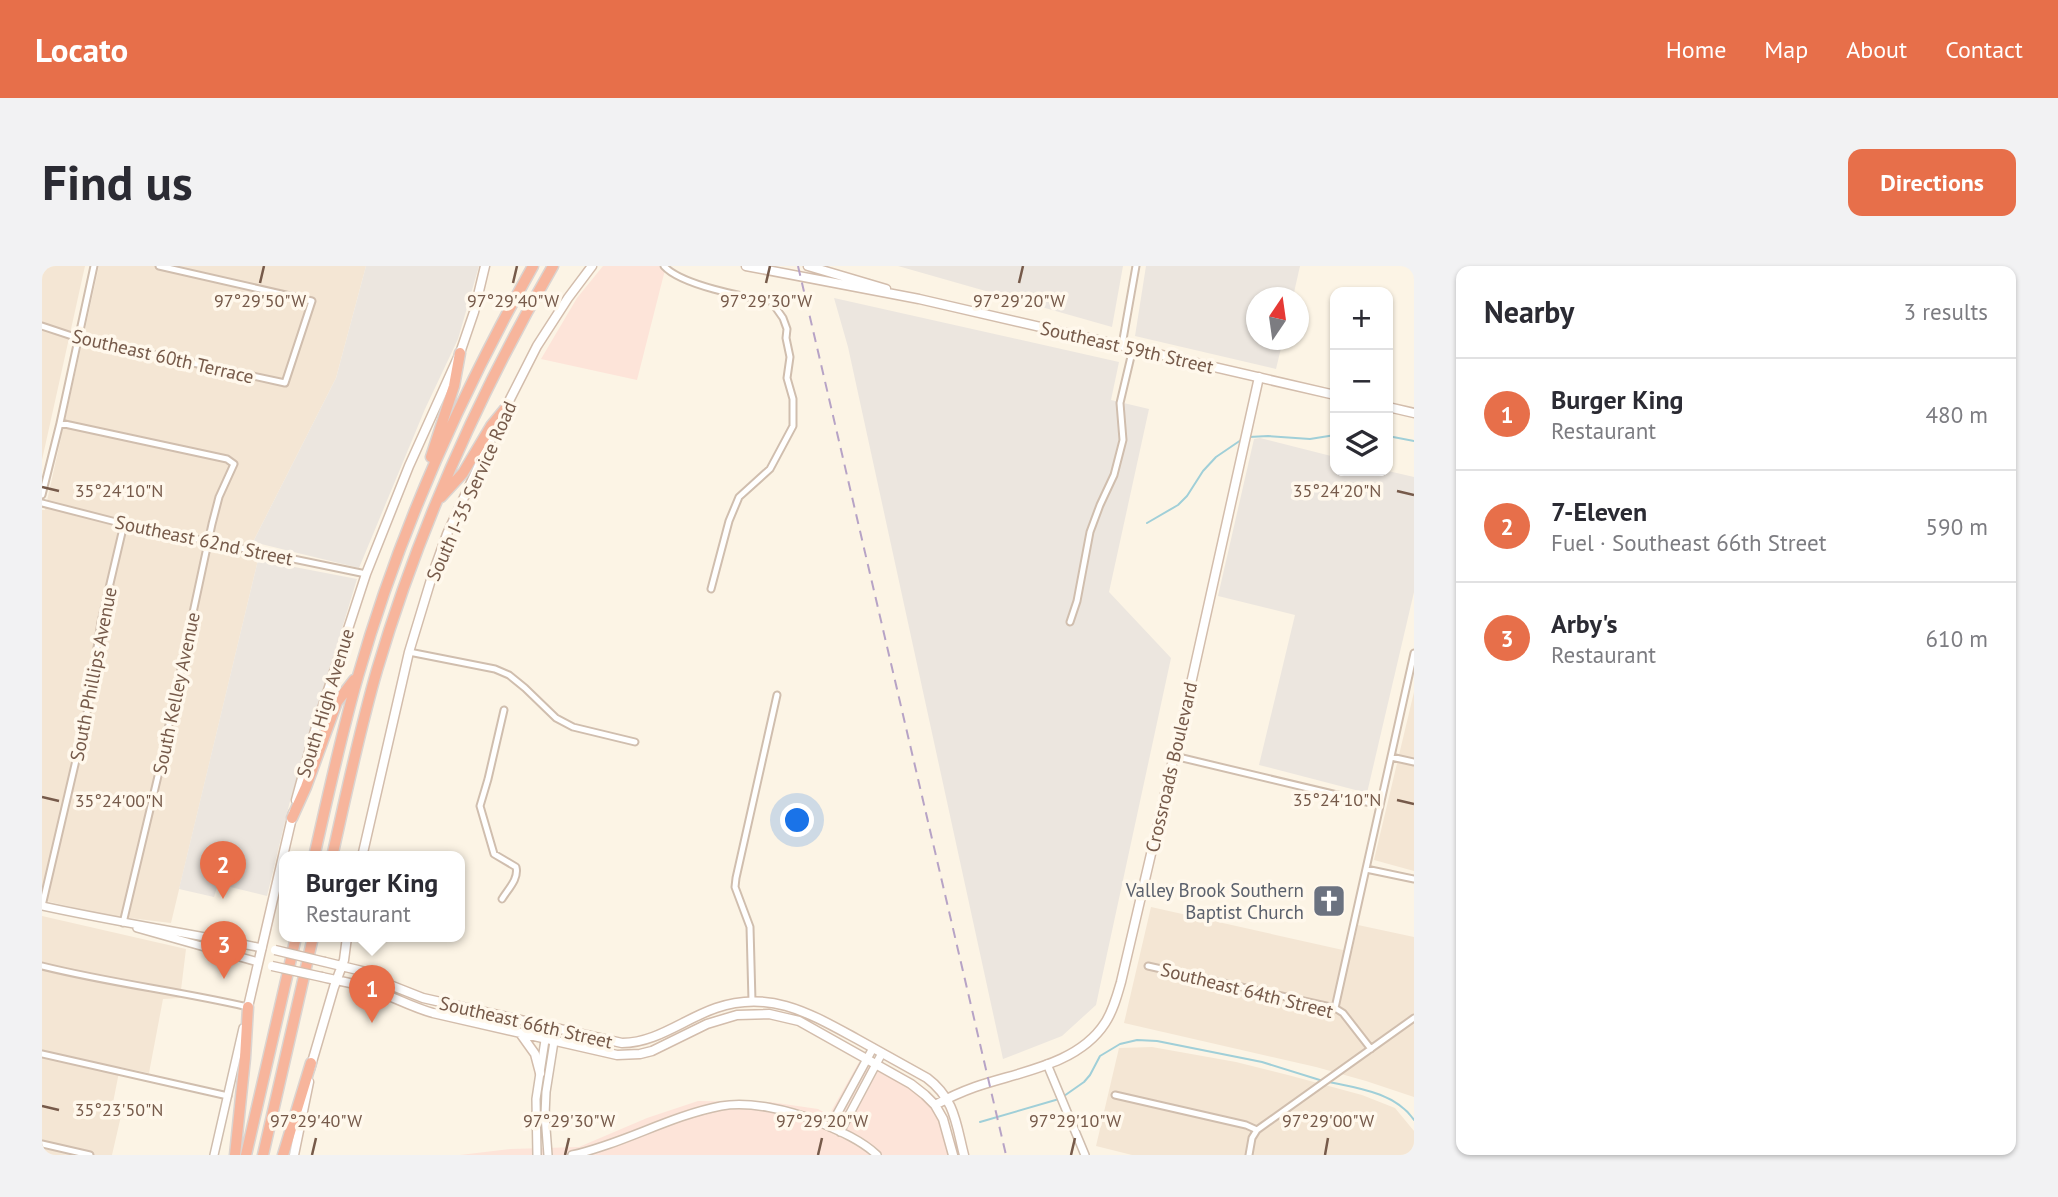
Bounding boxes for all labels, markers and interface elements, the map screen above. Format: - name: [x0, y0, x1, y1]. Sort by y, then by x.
- text: Locato: [35, 28, 128, 71]
- text: Home: [1666, 34, 1726, 65]
- text: Map: [1764, 34, 1808, 65]
- text: About: [1846, 34, 1907, 65]
- text: Contact: [1945, 34, 2023, 65]
- button: Directions: [1848, 149, 2016, 216]
- text: Find us: [42, 150, 193, 214]
- north arrow: [1246, 287, 1309, 350]
- map controls: [1330, 287, 1393, 476]
- button: +: [1330, 287, 1393, 350]
- text: 97°29'50"W: [214, 289, 306, 312]
- text: 97°29'40"W: [467, 289, 559, 312]
- text: 97°29'30"W: [720, 289, 812, 312]
- text: 97°29'20"W: [973, 289, 1065, 312]
- text: Nearby: [1484, 292, 1574, 331]
- text: 3 results: [1904, 297, 1988, 326]
- street label: Southeast 59th Street: [1038, 315, 1217, 379]
- street label: Southeast 60th Terrace: [70, 323, 256, 389]
- button: −: [1330, 350, 1393, 413]
- text: Burger King: [1551, 383, 1684, 416]
- street label: South I-35 Service Road: [421, 397, 521, 585]
- text: 1: [1500, 400, 1514, 429]
- text: 480 m: [1926, 400, 1988, 429]
- button: layers: [1330, 413, 1393, 476]
- text: Restaurant: [1551, 416, 1656, 445]
- text: 35°24'10"N: [75, 479, 163, 502]
- text: 35°24'20"N: [1293, 479, 1381, 502]
- text: 7-Eleven: [1551, 495, 1647, 528]
- street label: Southeast 62nd Street: [113, 509, 295, 571]
- text: 2: [1500, 512, 1514, 541]
- text: 590 m: [1926, 512, 1988, 541]
- text: Fuel · Southeast 66th Street: [1551, 528, 1826, 557]
- street label: South Phillips Avenue: [64, 585, 122, 763]
- text: Arby's: [1551, 607, 1618, 640]
- street label: South Kelley Avenue: [147, 610, 205, 776]
- text: 3: [1500, 624, 1514, 653]
- text: 610 m: [1926, 624, 1988, 653]
- street label: South High Avenue: [291, 626, 359, 780]
- text: Restaurant: [1551, 640, 1656, 669]
- street label: Crossroads Boulevard: [1140, 679, 1202, 855]
- text: 35°24'10"N: [1293, 788, 1381, 811]
- text: 35°24'00"N: [75, 789, 163, 812]
- your location: [780, 803, 814, 837]
- pin: 2: [200, 841, 246, 899]
- popup: [279, 851, 465, 942]
- text: Burger King: [306, 866, 438, 899]
- place label: Valley Brook Southern Baptist Church: [1125, 878, 1304, 924]
- church icon: Valley Brook Southern Baptist Church: [1310, 882, 1348, 920]
- text: Restaurant: [306, 899, 411, 928]
- pin: 3: [201, 921, 247, 979]
- street label: Southeast 64th Street: [1158, 957, 1336, 1023]
- pin: 1: [349, 965, 395, 1023]
- street label: Southeast 66th Street: [437, 990, 616, 1054]
- text: 35°23'50"N: [75, 1098, 163, 1121]
- text: 97°29'40"W: [270, 1109, 362, 1132]
- text: 97°29'30"W: [523, 1109, 615, 1132]
- text: 97°29'20"W: [776, 1109, 868, 1132]
- text: 97°29'10"W: [1029, 1109, 1121, 1132]
- text: 97°29'00"W: [1282, 1109, 1374, 1132]

